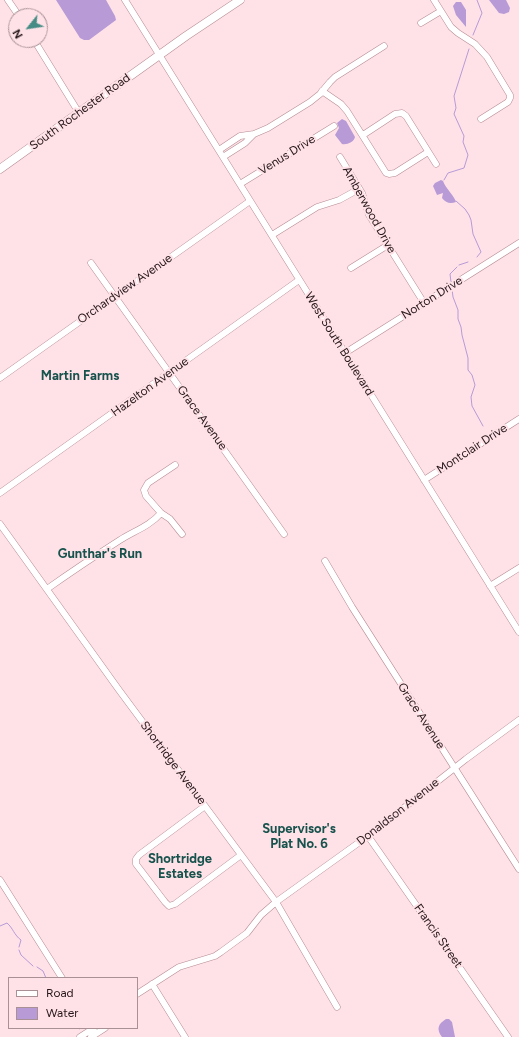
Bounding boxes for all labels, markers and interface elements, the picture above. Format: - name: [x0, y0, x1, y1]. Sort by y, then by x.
- north arrow: [8, 8, 48, 48]
- text: N: [10, 27, 26, 41]
- street label: South Rochester Road: [27, 71, 133, 153]
- street label: Venus Drive: [256, 132, 318, 178]
- street label: Amberwood Drive: [339, 164, 399, 256]
- street label: Orchardview Avenue: [75, 251, 175, 327]
- street label: Norton Drive: [399, 274, 465, 322]
- street label: West South Boulevard: [301, 290, 377, 398]
- street label: Hazelton Avenue: [109, 354, 191, 420]
- district label: Martin Farms: [41, 368, 119, 384]
- street label: Grace Avenue: [174, 383, 230, 453]
- street label: Montclair Drive: [434, 421, 510, 477]
- district label: Gunthar's Run: [58, 546, 142, 562]
- street label: Grace Avenue: [394, 680, 448, 752]
- street label: Shortridge Avenue: [137, 718, 209, 808]
- street label: Donaldson Avenue: [354, 775, 442, 849]
- district label: Supervisor's Plat No. 6: [262, 821, 336, 852]
- district label: Shortridge Estates: [148, 851, 212, 882]
- street label: Francis Street: [411, 901, 465, 971]
- legend: [8, 977, 138, 1029]
- text: Road: [46, 986, 74, 1000]
- text: Water: [46, 1006, 78, 1020]

